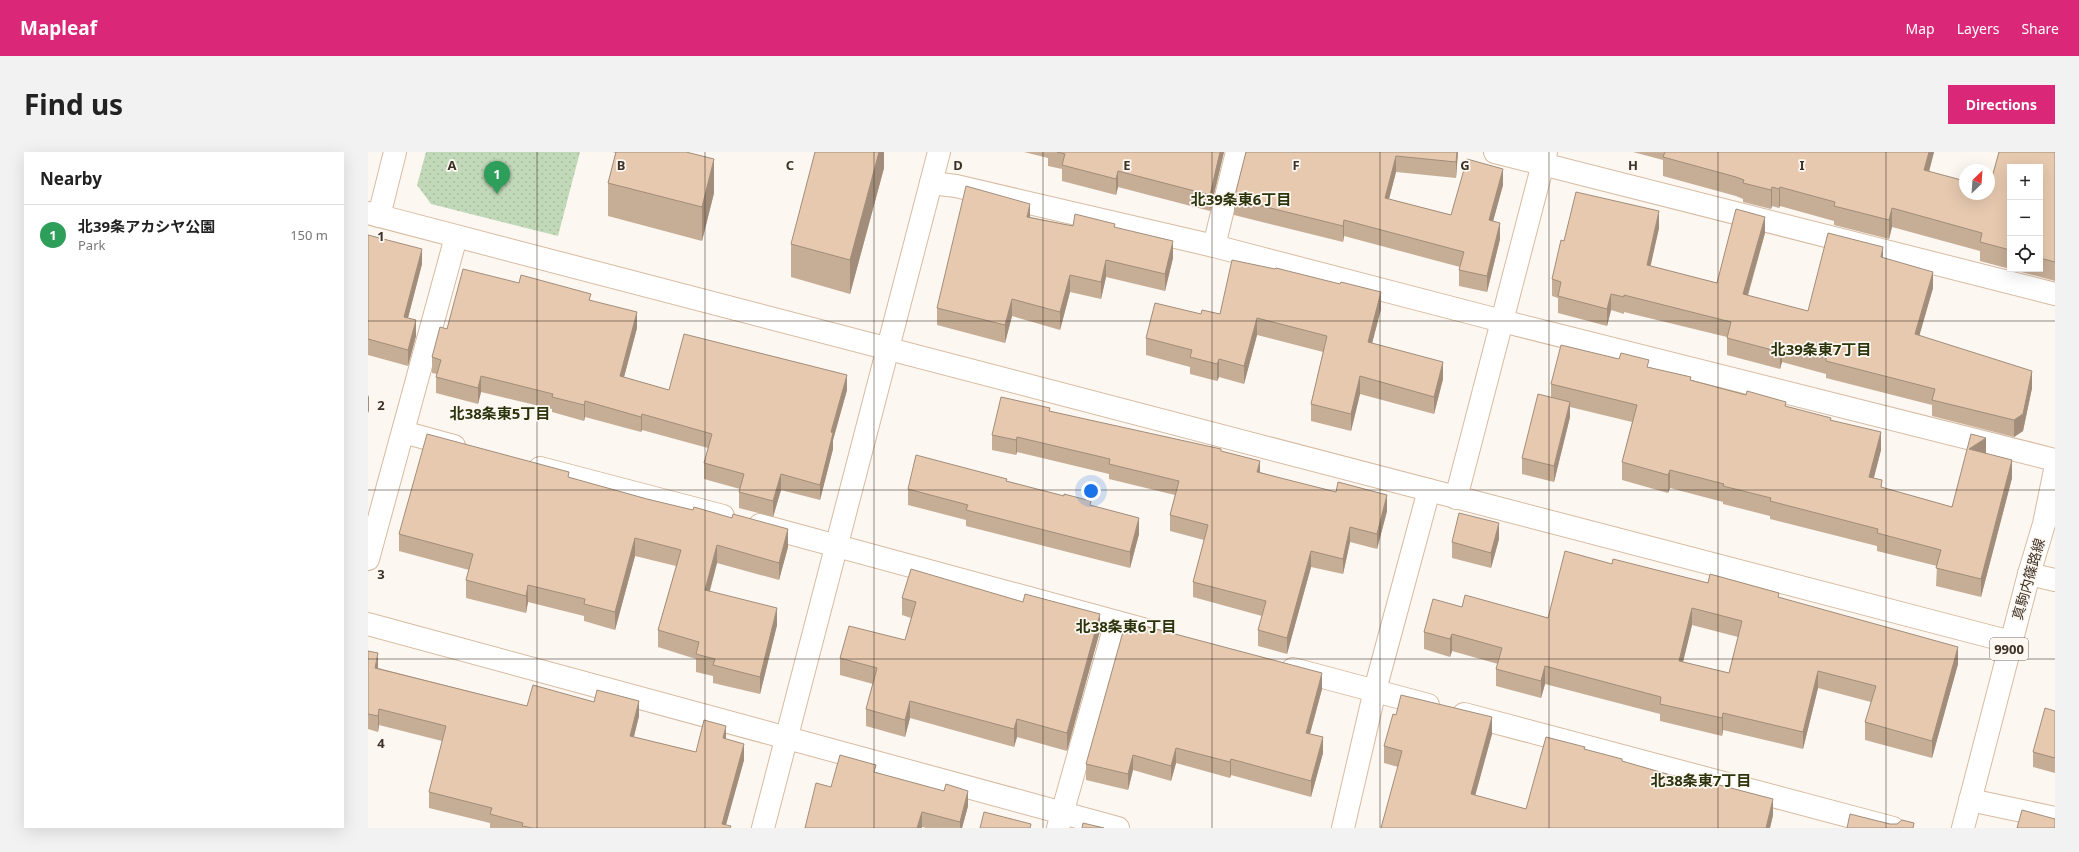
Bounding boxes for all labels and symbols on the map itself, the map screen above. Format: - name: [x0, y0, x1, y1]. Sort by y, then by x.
- text: A: [448, 156, 457, 174]
- text: B: [617, 156, 625, 174]
- text: C: [786, 156, 794, 174]
- text: D: [953, 156, 963, 174]
- text: E: [1123, 156, 1131, 174]
- text: F: [1292, 156, 1300, 174]
- text: G: [1460, 156, 1470, 174]
- text: H: [1628, 156, 1638, 174]
- text: I: [1799, 156, 1805, 174]
- pin: 1: [484, 161, 510, 194]
- north arrow: [1959, 164, 1995, 200]
- district label: 北39条東6丁目: [1191, 189, 1291, 209]
- text: 1: [377, 227, 385, 245]
- district label: 北39条東7丁目: [1771, 339, 1871, 359]
- text: 2: [377, 396, 385, 414]
- district label: 北38条東5丁目: [450, 403, 550, 423]
- your location: [1081, 481, 1101, 501]
- street label: 真駒内篠路線: [2007, 536, 2049, 622]
- text: 3: [377, 565, 385, 583]
- district label: 北38条東6丁目: [1076, 616, 1176, 636]
- road number: 9900: [1990, 638, 2028, 660]
- text: 4: [377, 734, 385, 752]
- district label: 北38条東7丁目: [1651, 770, 1751, 790]

